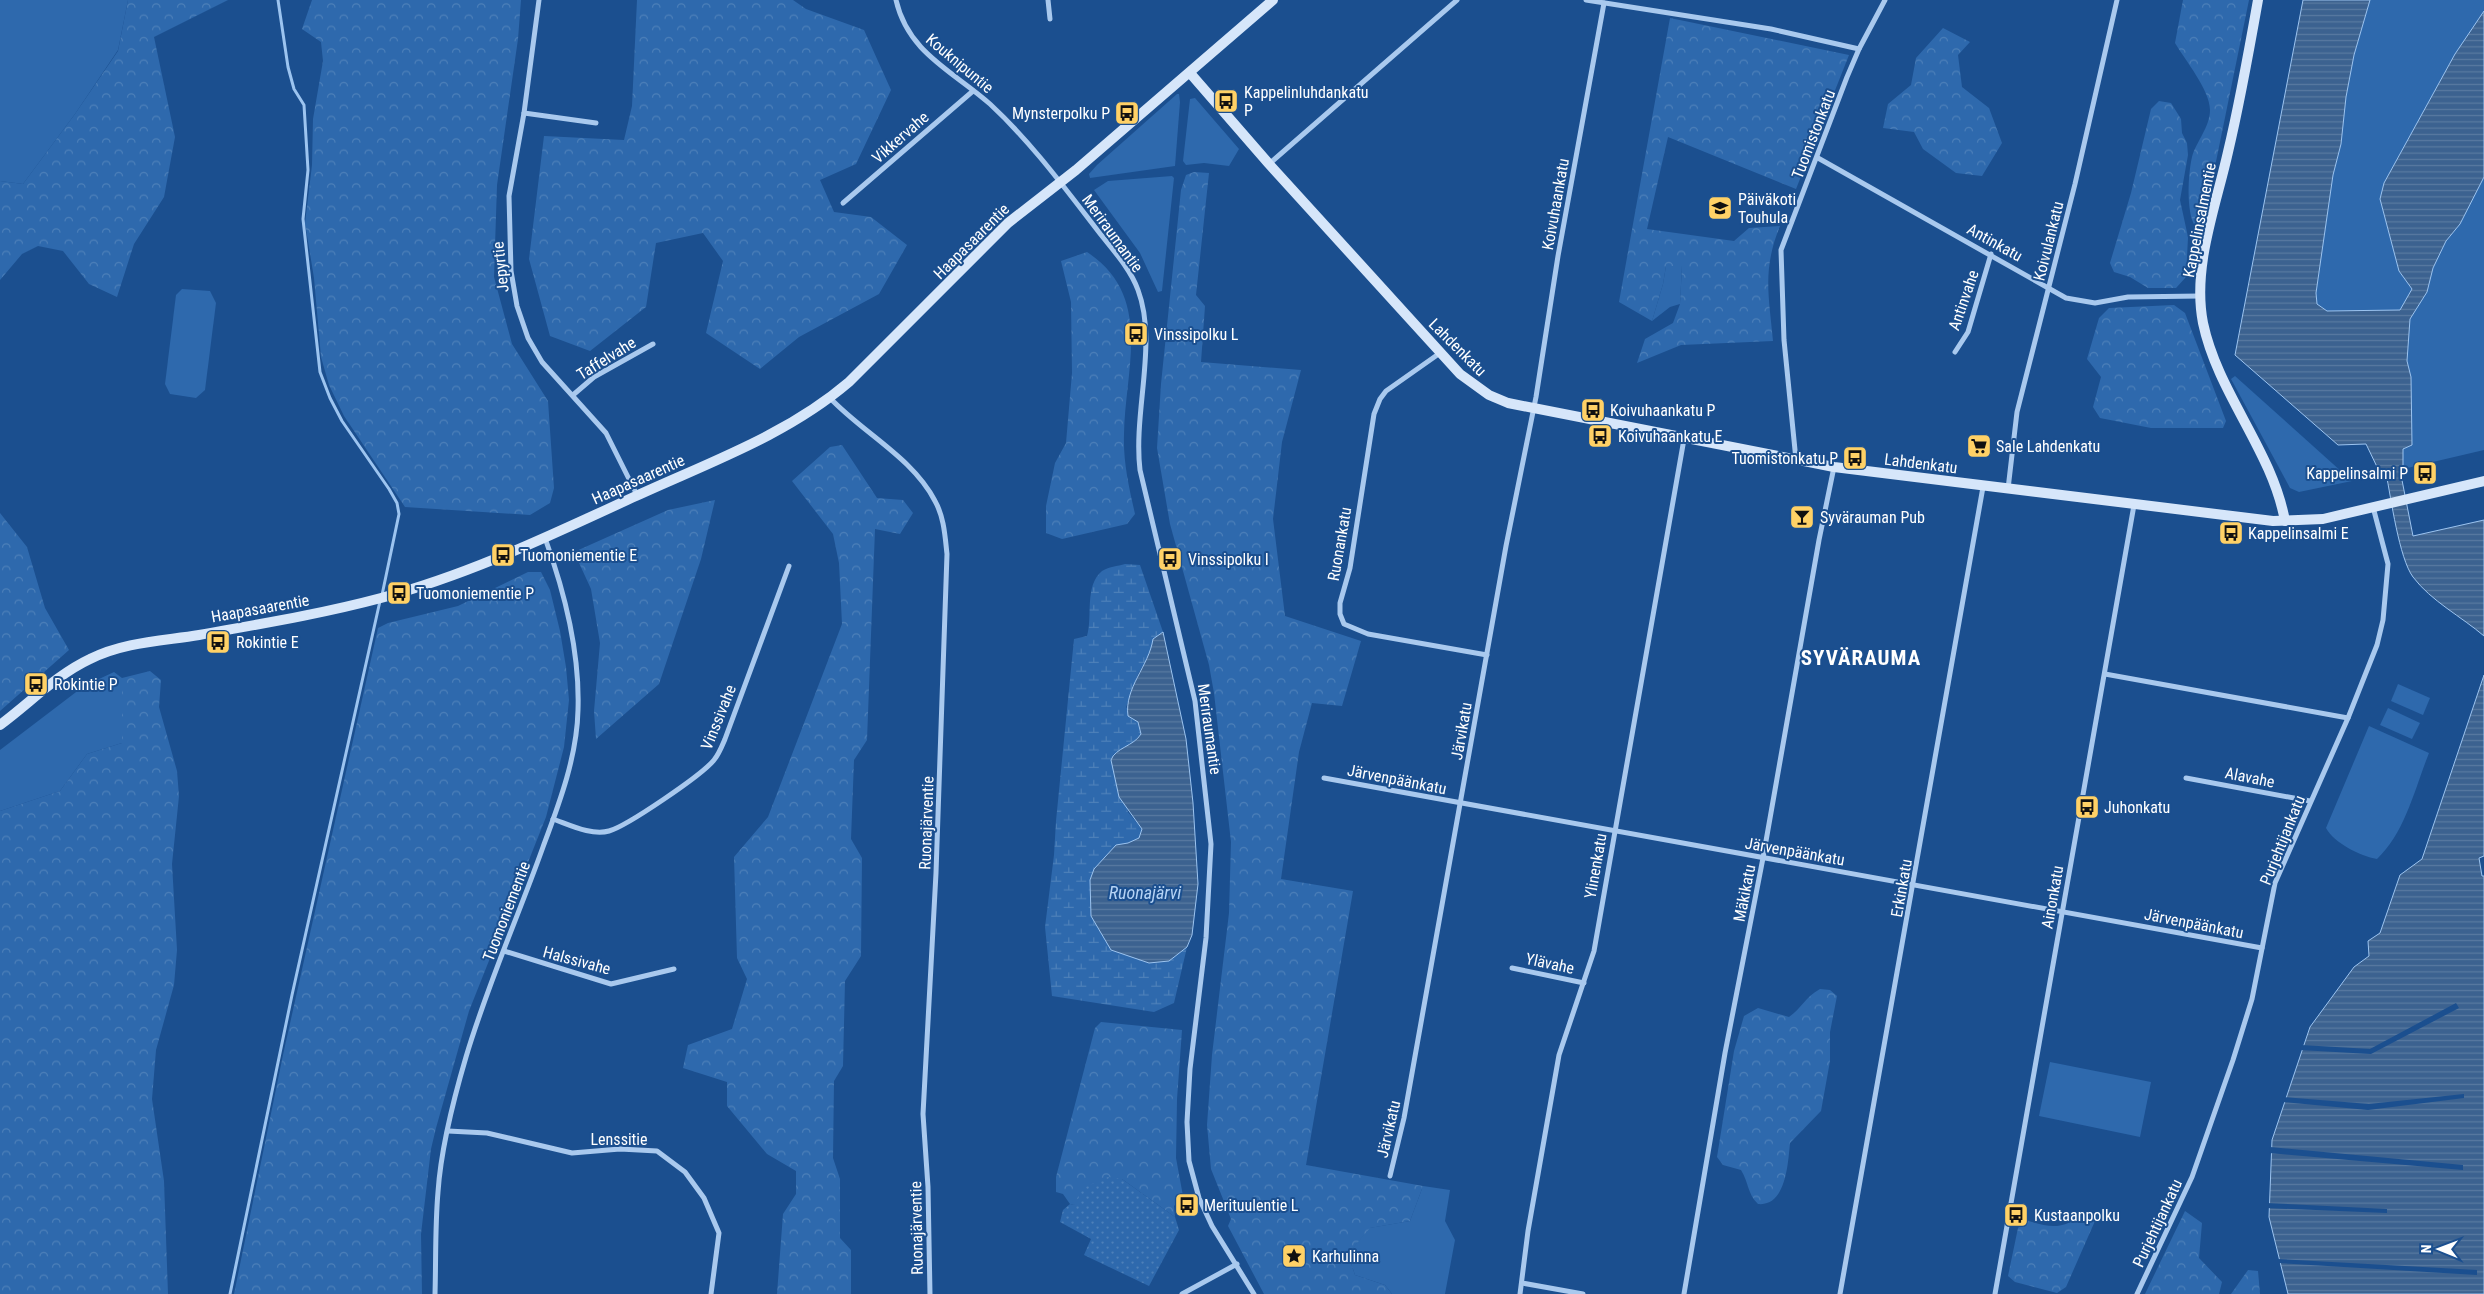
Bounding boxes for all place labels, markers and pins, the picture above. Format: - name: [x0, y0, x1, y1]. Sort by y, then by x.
- place label: Kappelinluhdankatu P: [1244, 83, 1369, 120]
- bus stop icon: Kappelinluhdankatu P: [1213, 88, 1239, 114]
- bus stop icon: Mynsterpolku P: [1114, 100, 1140, 126]
- place label: Mynsterpolku P: [1012, 104, 1110, 123]
- place label: Päiväkoti Touhula: [1738, 190, 1796, 227]
- school or university icon: Päiväkoti Touhula: [1707, 195, 1733, 221]
- bus stop icon: Vinssipolku L: [1123, 321, 1149, 347]
- place label: Vinssipolku L: [1154, 325, 1239, 344]
- bus stop icon: Koivuhaankatu P: [1580, 397, 1606, 423]
- place label: Koivuhaankatu P: [1610, 401, 1716, 420]
- bus stop icon: Koivuhaankatu E: [1587, 423, 1613, 449]
- place label: Koivuhaankatu E: [1618, 427, 1723, 446]
- supermarket icon: Sale Lahdenkatu: [1966, 433, 1992, 459]
- place label: Sale Lahdenkatu: [1996, 437, 2100, 456]
- bus stop icon: Tuomistonkatu P: [1842, 445, 1868, 471]
- place label: Tuomistonkatu P: [1731, 449, 1838, 468]
- bus stop icon: Kappelinsalmi P: [2412, 460, 2438, 486]
- place label: Kappelinsalmi P: [2306, 464, 2408, 483]
- bar icon: Syvärauman Pub: [1789, 504, 1815, 530]
- place label: Syvärauman Pub: [1820, 508, 1925, 527]
- bus stop icon: Kappelinsalmi E: [2218, 520, 2244, 546]
- place label: Kappelinsalmi E: [2248, 524, 2349, 543]
- bus stop icon: Tuomoniementie E: [490, 542, 516, 568]
- place label: Tuomoniementie E: [520, 546, 637, 565]
- bus stop icon: Vinssipolku I: [1157, 546, 1183, 572]
- place label: Vinssipolku I: [1188, 550, 1269, 569]
- bus stop icon: Tuomoniementie P: [386, 580, 412, 606]
- place label: Tuomoniementie P: [416, 584, 534, 603]
- bus stop icon: Rokintie E: [205, 629, 231, 655]
- place label: Rokintie E: [236, 633, 299, 652]
- bus stop icon: Rokintie P: [23, 671, 49, 697]
- place label: Rokintie P: [54, 675, 118, 694]
- bus stop icon: Juhonkatu: [2074, 794, 2100, 820]
- place label: Juhonkatu: [2104, 798, 2170, 817]
- bus stop icon: Merituulentie L: [1174, 1192, 1200, 1218]
- place label: Merituulentie L: [1204, 1196, 1299, 1215]
- bus stop icon: Kustaanpolku: [2003, 1202, 2029, 1228]
- place label: Kustaanpolku: [2034, 1206, 2120, 1225]
- place icon: Karhulinna: [1281, 1243, 1307, 1269]
- place label: Karhulinna: [1312, 1247, 1379, 1266]

